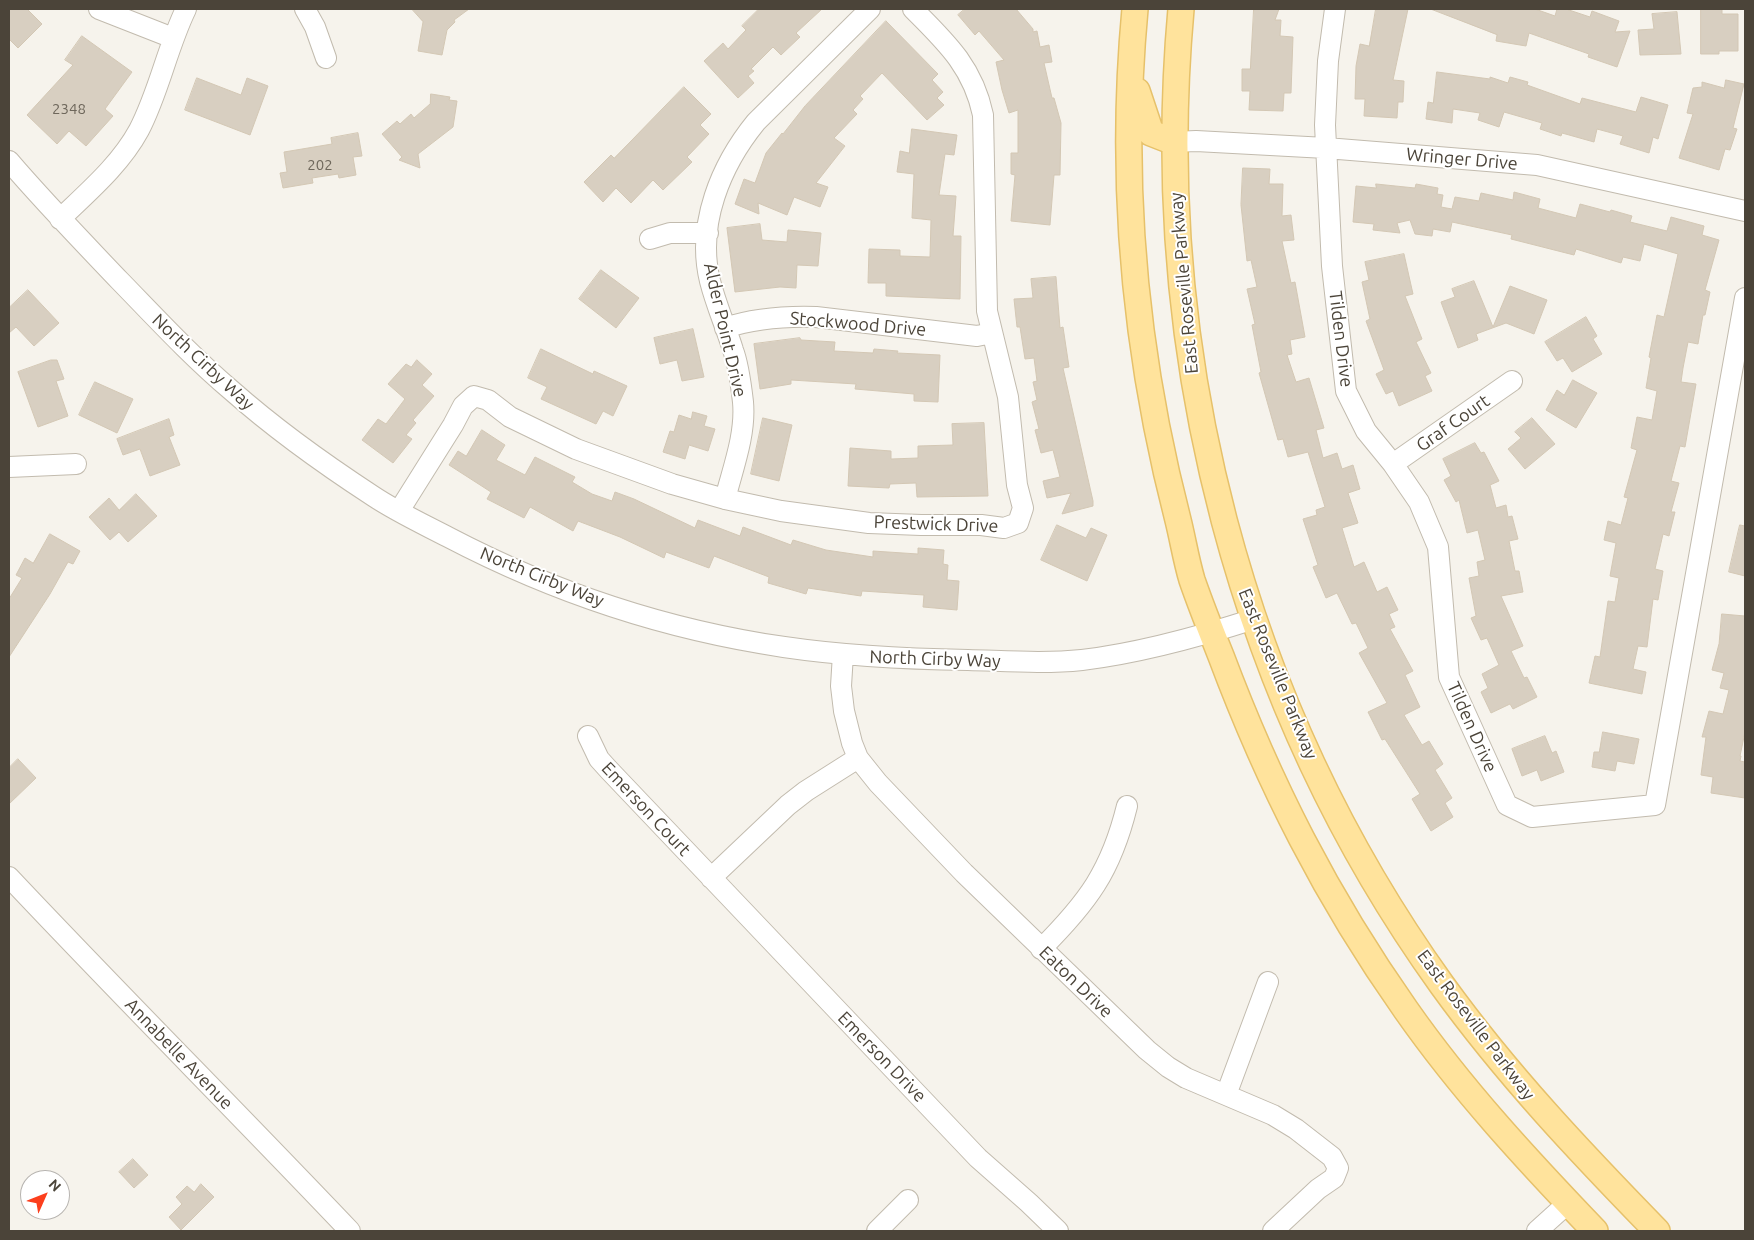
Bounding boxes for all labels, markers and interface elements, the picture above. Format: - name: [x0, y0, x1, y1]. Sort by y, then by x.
- house number: 2348: [52, 100, 86, 118]
- street label: Wringer Drive: [1405, 143, 1519, 175]
- house number: 202: [307, 156, 333, 174]
- street label: East Roseville Parkway: [1165, 191, 1203, 375]
- street label: Alder Point Drive: [699, 261, 751, 399]
- street label: Tilden Drive: [1324, 290, 1358, 388]
- street label: Stockwood Drive: [789, 307, 927, 341]
- street label: North Cirby Way: [148, 309, 258, 415]
- street label: Graf Court: [1412, 390, 1494, 456]
- street label: Prestwick Drive: [873, 511, 999, 537]
- street label: North Cirby Way: [477, 542, 607, 612]
- street label: East Roseville Parkway: [1234, 586, 1322, 762]
- street label: North Cirby Way: [869, 646, 1001, 672]
- street label: Tilden Drive: [1442, 678, 1502, 776]
- street label: Emerson Court: [597, 757, 695, 861]
- street label: Eaton Drive: [1035, 942, 1117, 1022]
- street label: East Roseville Parkway: [1413, 946, 1539, 1104]
- street label: Annabelle Avenue: [120, 994, 238, 1114]
- street label: Emerson Drive: [833, 1007, 931, 1107]
- north arrow: [20, 1170, 70, 1220]
- text: N: [46, 1176, 64, 1195]

